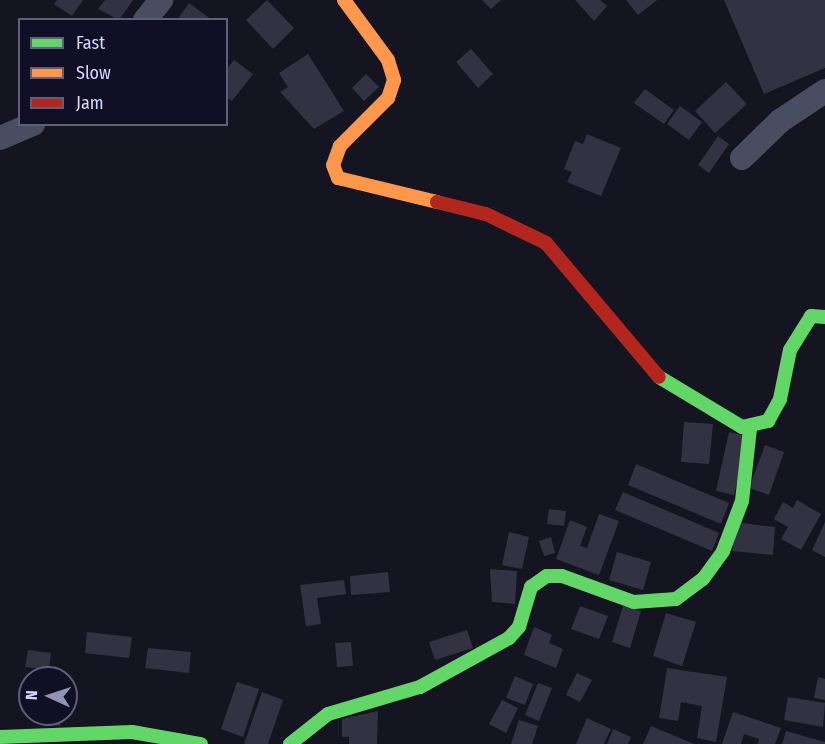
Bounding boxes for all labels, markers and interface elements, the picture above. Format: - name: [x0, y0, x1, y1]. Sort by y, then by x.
- legend: [18, 18, 228, 126]
- text: Fast: [76, 32, 105, 54]
- text: Slow: [76, 62, 111, 84]
- text: Jam: [76, 92, 104, 114]
- north arrow: [18, 666, 78, 726]
- text: N: [22, 690, 41, 700]

